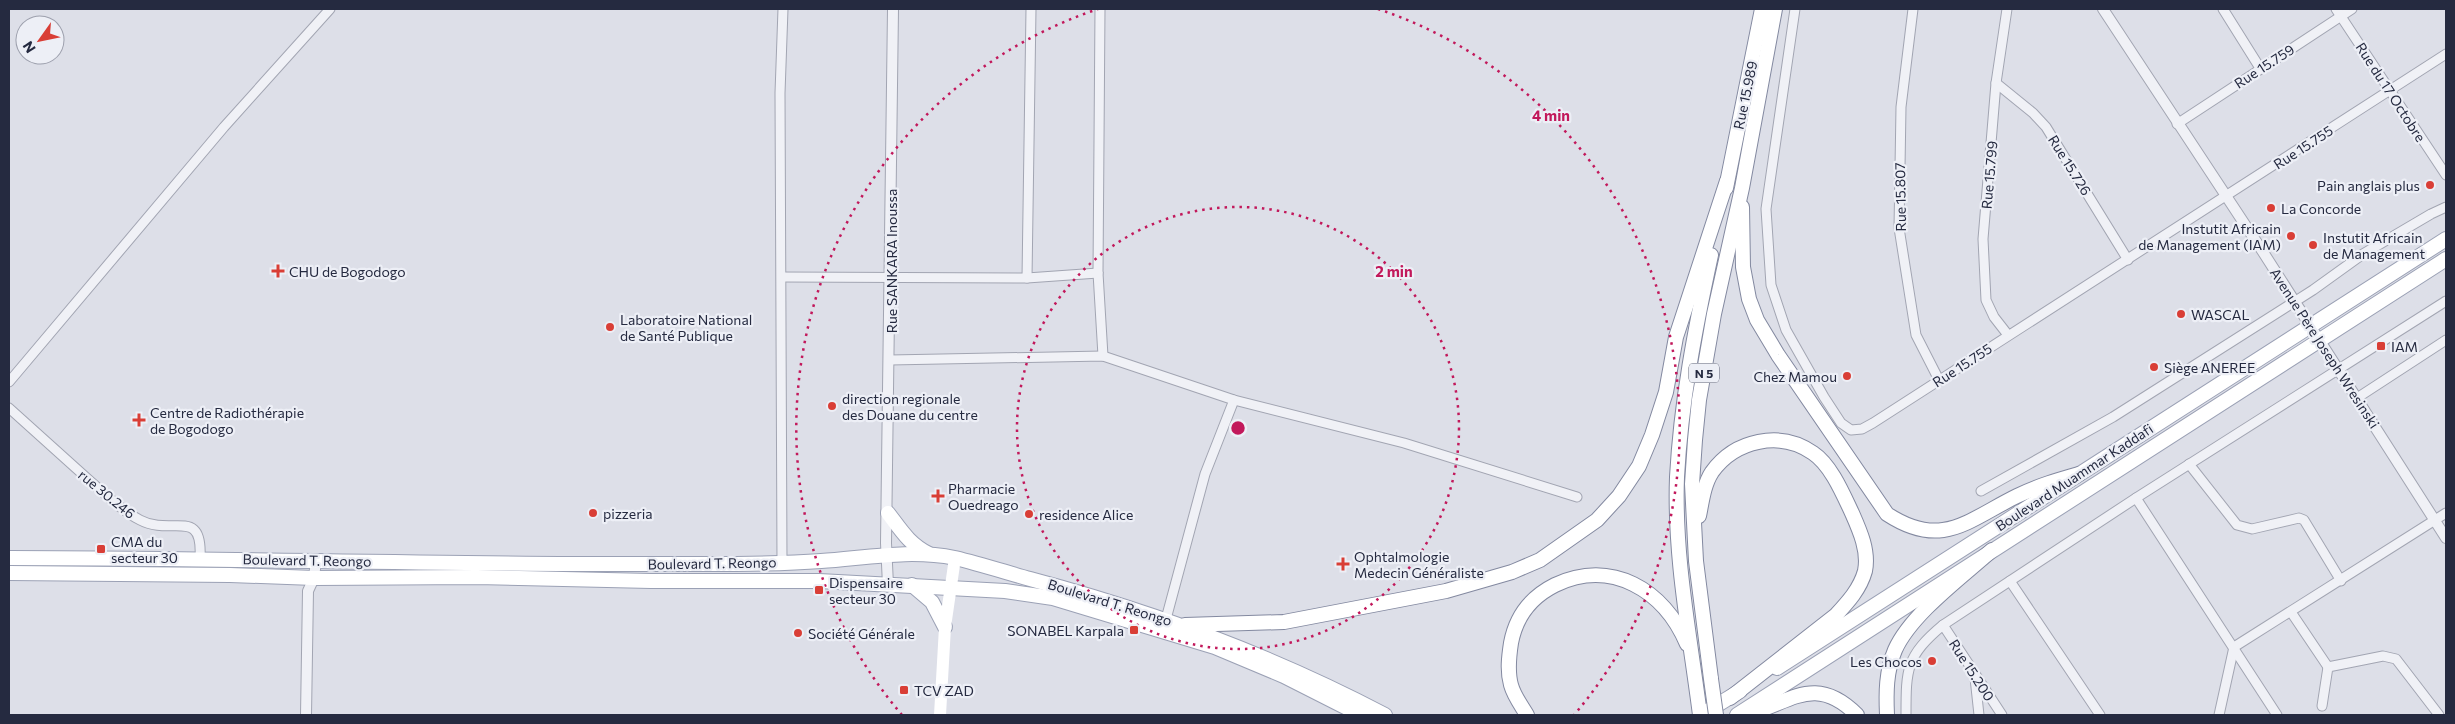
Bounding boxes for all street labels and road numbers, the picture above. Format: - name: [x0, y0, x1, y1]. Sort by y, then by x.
- street label: Rue du 17 Octobre: [2352, 39, 2430, 145]
- street label: Rue 15.759: [2231, 40, 2297, 92]
- street label: Rue 15.989: [1729, 59, 1761, 131]
- street label: Rue 15.755: [2270, 121, 2336, 173]
- street label: Rue 15.726: [2045, 132, 2095, 198]
- street label: Rue 15.799: [1978, 140, 2000, 210]
- street label: Rue 15.807: [1891, 162, 1909, 232]
- street label: Rue SANKARA Inoussa: [883, 189, 900, 333]
- street label: Avenue Père Joseph Wresinski: [2267, 265, 2383, 431]
- street label: Rue 15.755: [1929, 339, 1995, 391]
- road number: N 5: [1689, 363, 1719, 382]
- street label: Boulevard Muammar Kaddafi: [1992, 420, 2156, 534]
- street label: rue 30.246: [75, 466, 139, 522]
- street label: Boulevard T. Reongo: [242, 550, 372, 570]
- street label: Boulevard T. Reongo: [647, 553, 777, 573]
- street label: Boulevard T. Reongo: [1046, 575, 1174, 629]
- street label: Rue 15.200: [1946, 636, 1998, 704]

